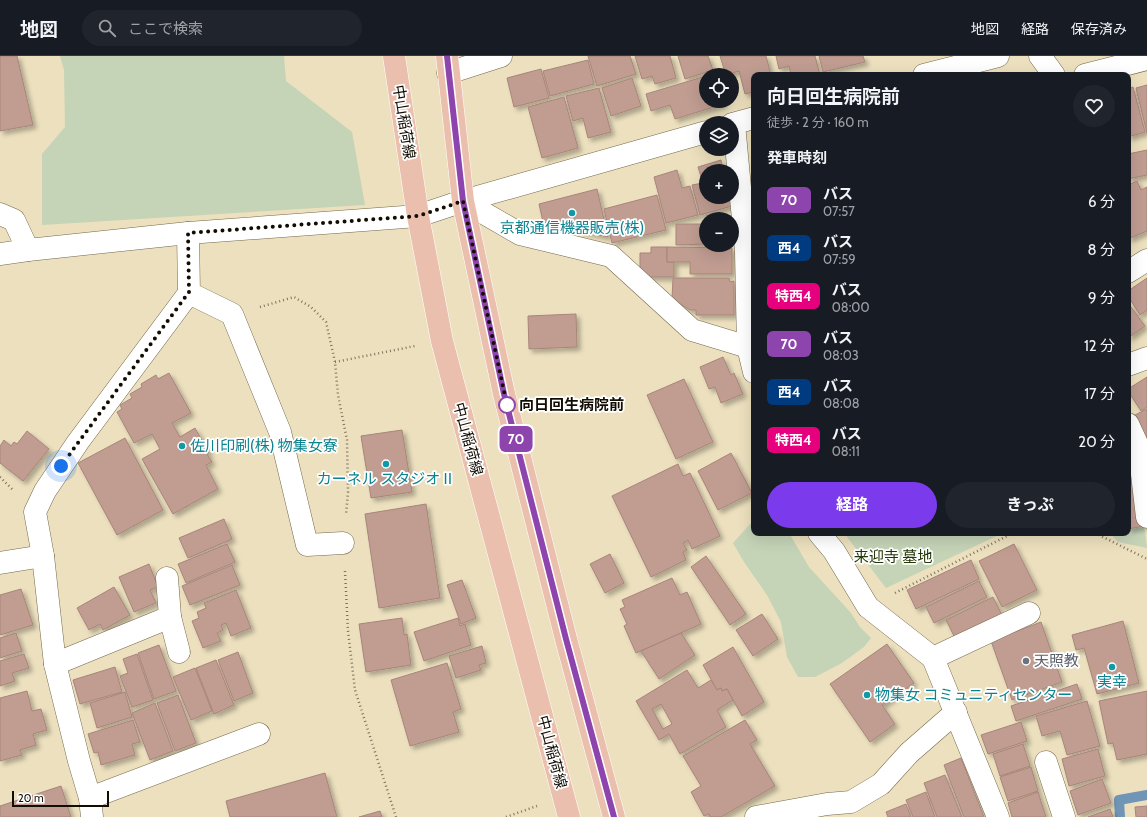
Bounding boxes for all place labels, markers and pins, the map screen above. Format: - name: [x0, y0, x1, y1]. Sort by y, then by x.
- marker: 京都通信機器販売(株): [567, 208, 577, 218]
- place label: 京都通信機器販売(株): [500, 219, 644, 237]
- marker: 向日回生病院前: [498, 396, 516, 414]
- place label: 向日回生病院前: [519, 396, 624, 414]
- place label: 佐川印刷(株) 物集女寮: [190, 437, 338, 455]
- marker: 佐川印刷(株) 物集女寮: [177, 441, 187, 451]
- marker: カーネル スタジオⅡ: [381, 459, 391, 469]
- place label: カーネル スタジオⅡ: [317, 470, 455, 488]
- place label: 天照教: [1034, 652, 1079, 670]
- marker: 天照教: [1021, 656, 1031, 666]
- marker: 実幸: [1107, 662, 1117, 672]
- place label: 実幸: [1097, 673, 1127, 691]
- place label: 物集女 コミュニティセンター: [875, 686, 1072, 704]
- marker: 物集女 コミュニティセンター: [862, 690, 872, 700]

